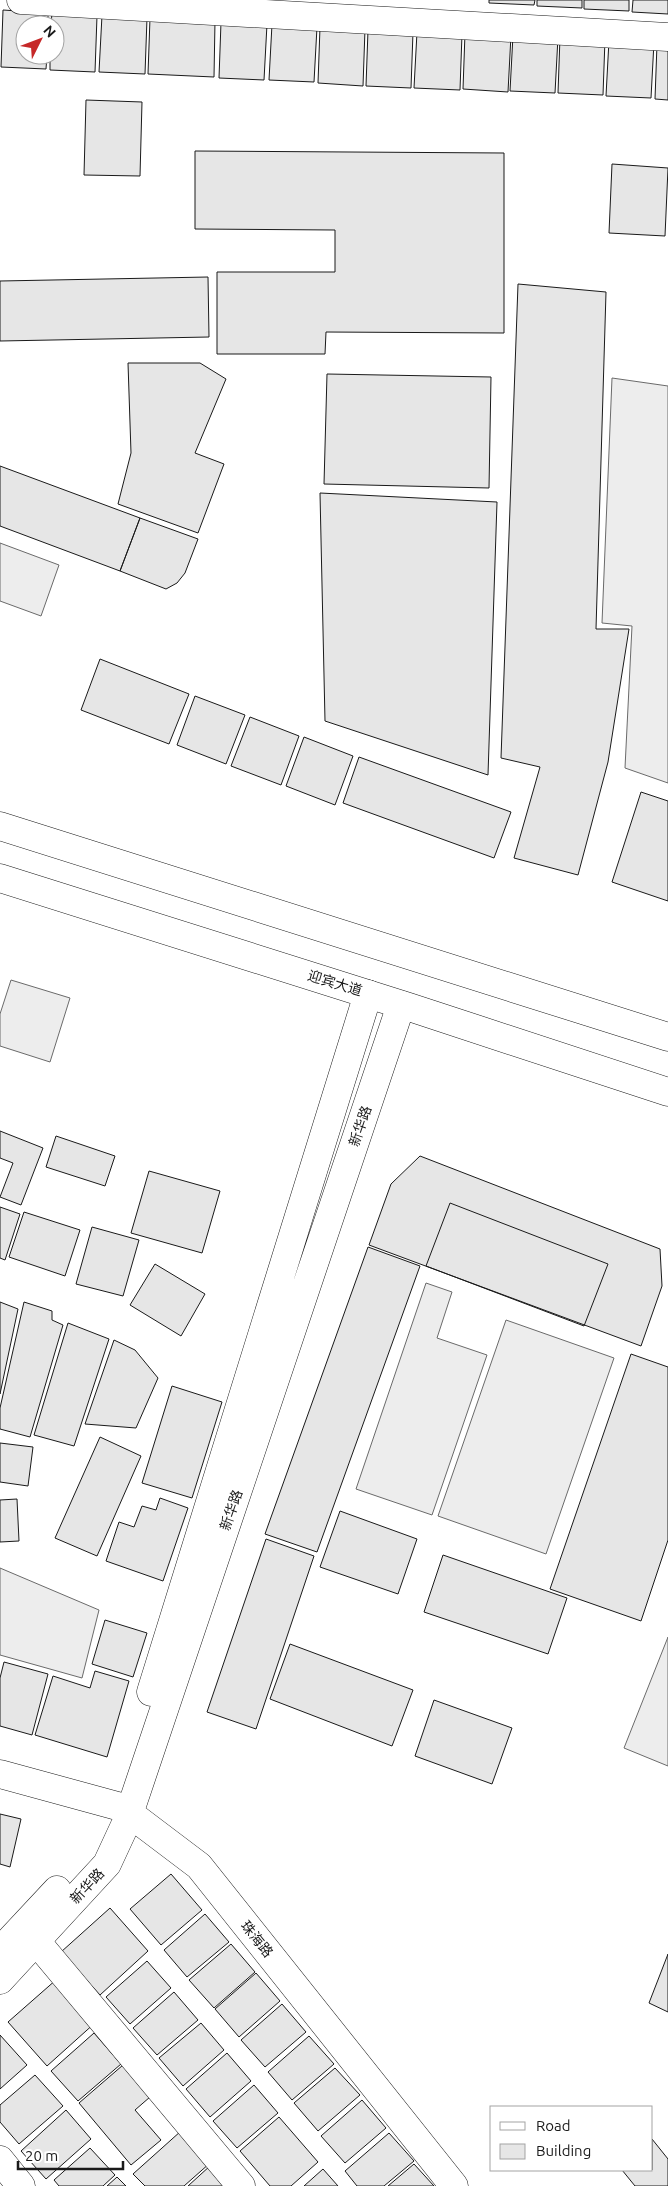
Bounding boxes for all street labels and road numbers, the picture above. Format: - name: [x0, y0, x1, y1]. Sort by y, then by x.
- street label: 迎宾大道: [306, 967, 364, 999]
- street label: 新华路: [346, 1104, 374, 1148]
- street label: 新华路: [217, 1488, 245, 1532]
- street label: 新华路: [67, 1865, 107, 1907]
- street label: 珠海路: [238, 1918, 276, 1960]

